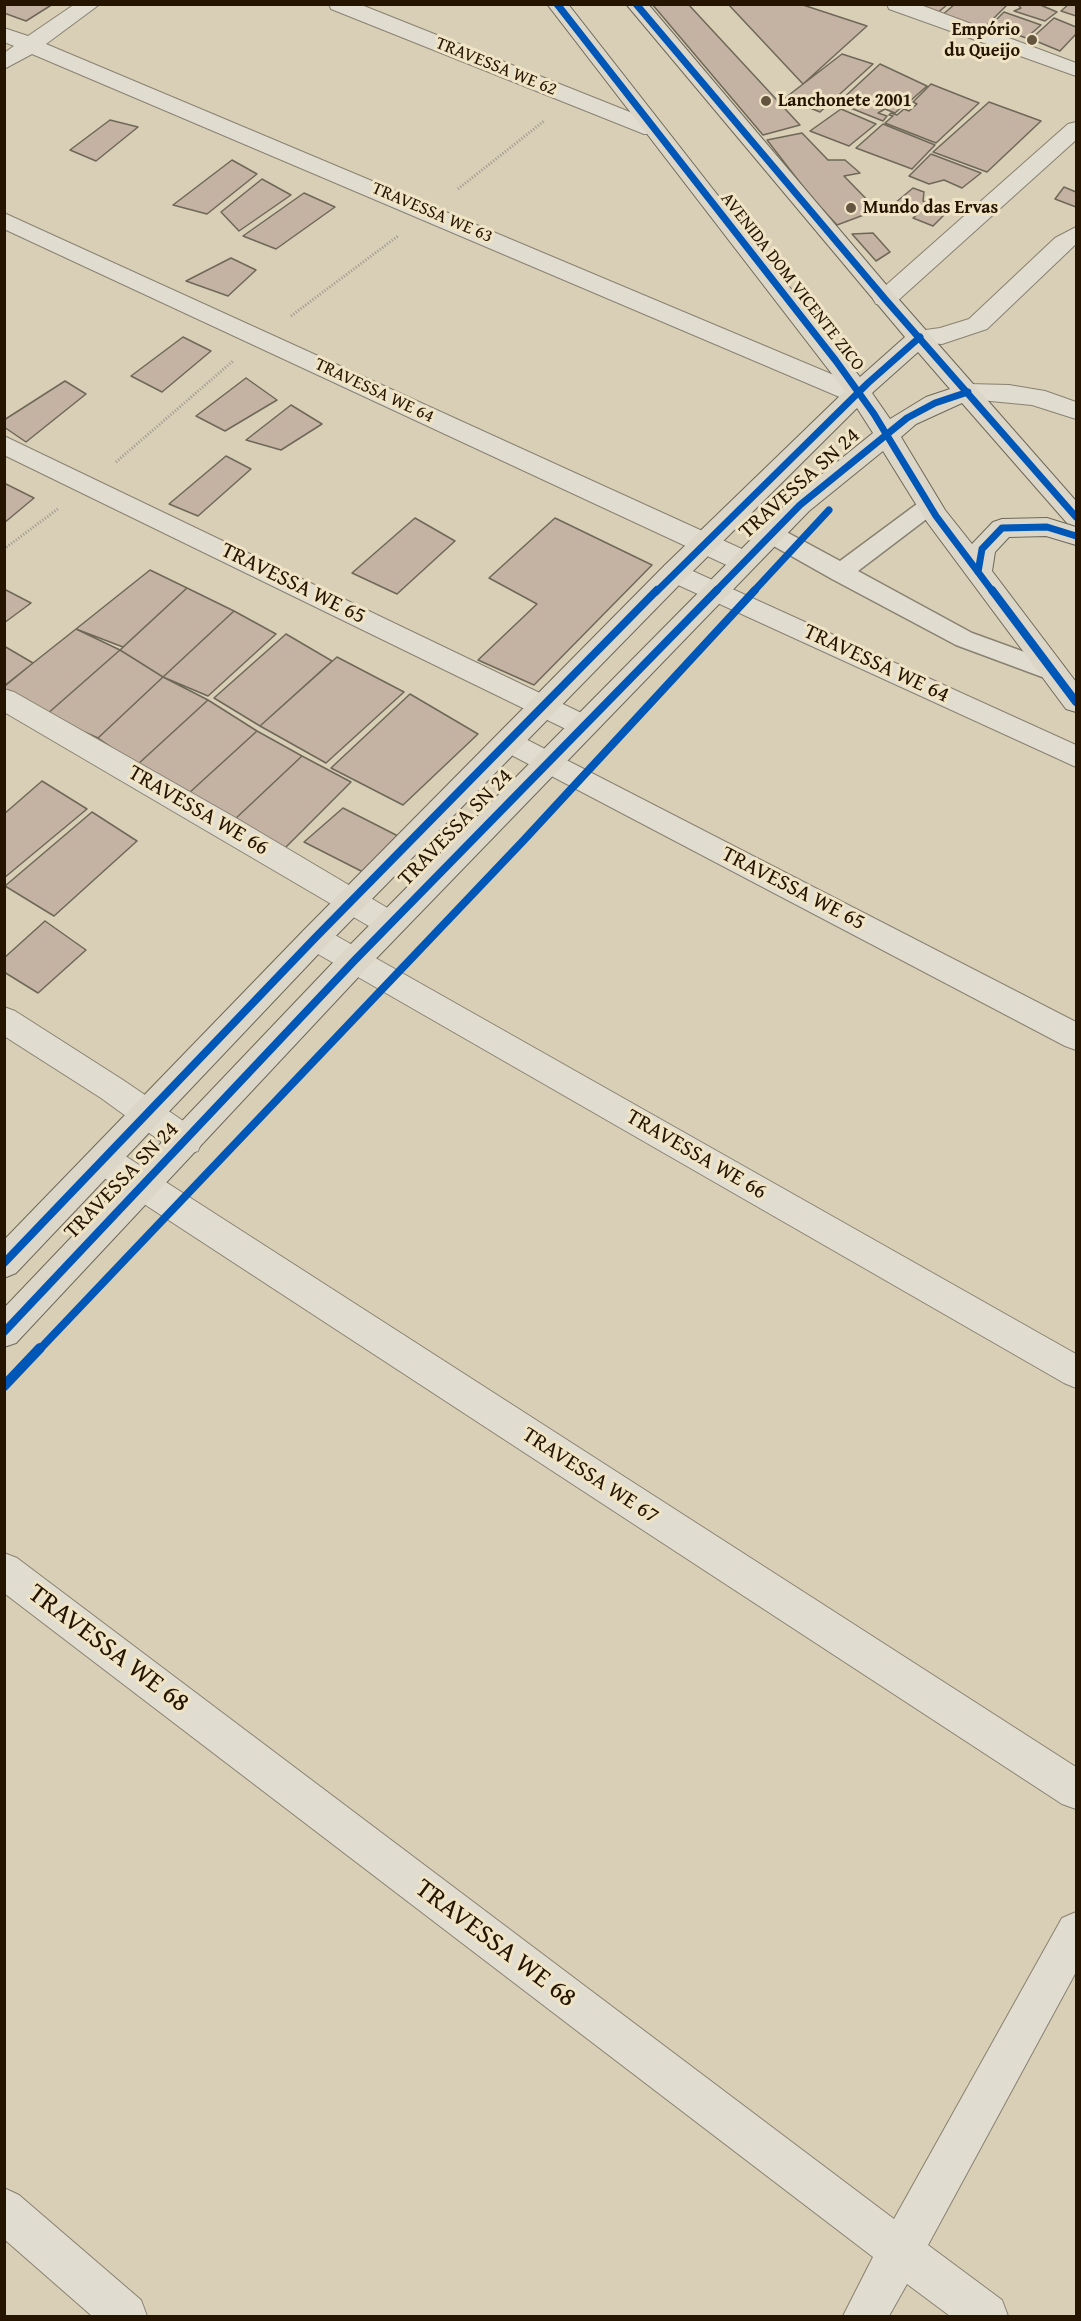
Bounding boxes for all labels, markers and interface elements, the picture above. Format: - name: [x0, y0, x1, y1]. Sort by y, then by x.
- place label: Empório du Queijo: [944, 19, 1020, 62]
- street label: TRAVESSA WE 62: [432, 33, 560, 101]
- marker: Empório du Queijo: [1025, 33, 1039, 47]
- place label: Lanchonete 2001: [778, 90, 912, 112]
- marker: Lanchonete 2001: [759, 94, 773, 108]
- street label: TRAVESSA WE 63: [368, 178, 496, 248]
- street label: AVENIDA DOM VICENTE ZICO: [716, 188, 868, 376]
- place label: Mundo das Ervas: [863, 197, 998, 219]
- marker: Mundo das Ervas: [844, 201, 858, 215]
- street label: TRAVESSA WE 64: [311, 354, 437, 428]
- street label: TRAVESSA SN 24: [734, 423, 866, 545]
- street label: TRAVESSA WE 65: [216, 538, 370, 630]
- street label: TRAVESSA WE 64: [799, 619, 953, 709]
- street label: TRAVESSA WE 66: [123, 760, 273, 862]
- street label: TRAVESSA SN 24: [393, 764, 519, 892]
- street label: TRAVESSA WE 65: [717, 841, 869, 937]
- street label: TRAVESSA WE 66: [621, 1104, 771, 1206]
- street label: TRAVESSA SN 24: [59, 1117, 185, 1245]
- street label: TRAVESSA WE 67: [517, 1422, 663, 1530]
- street label: TRAVESSA WE 68: [21, 1578, 195, 1720]
- street label: TRAVESSA WE 68: [408, 1873, 582, 2015]

